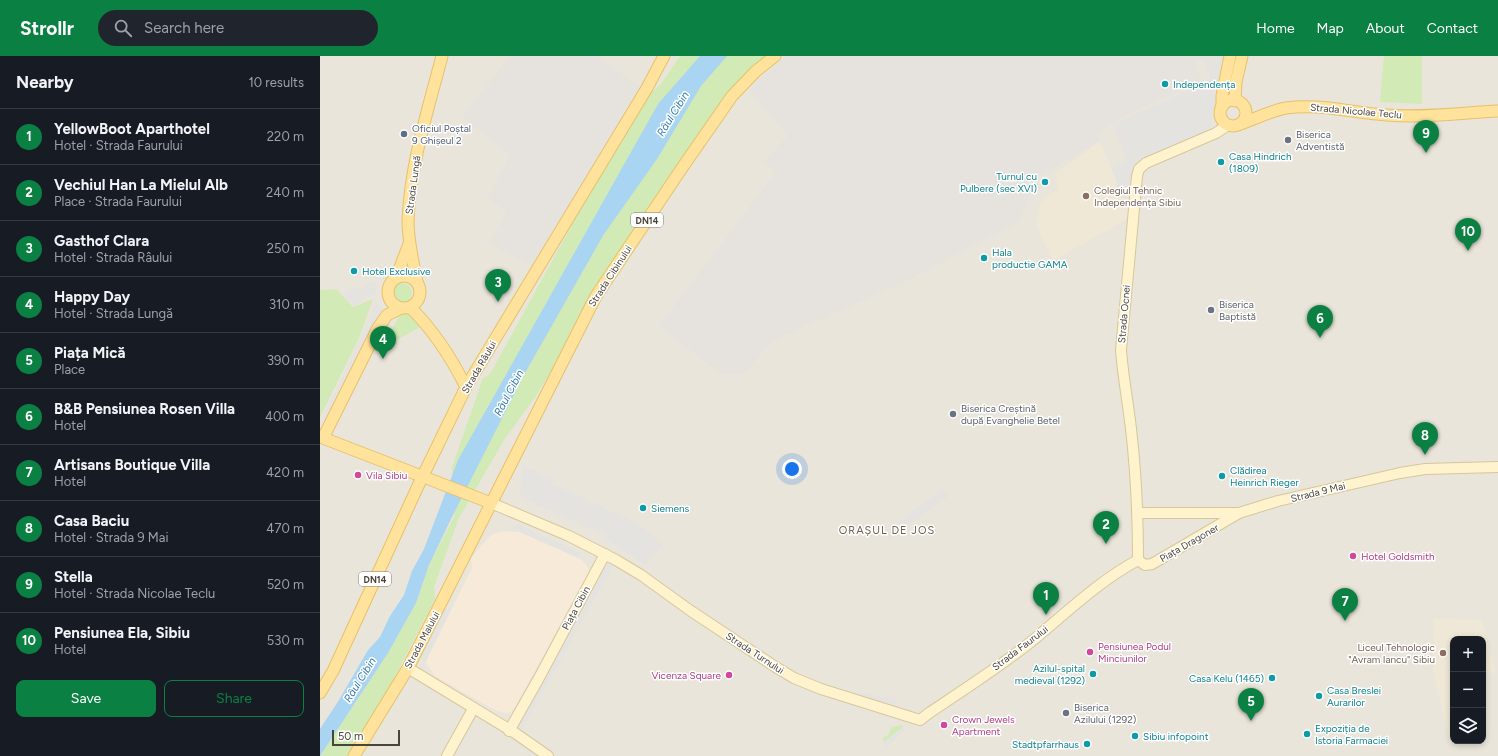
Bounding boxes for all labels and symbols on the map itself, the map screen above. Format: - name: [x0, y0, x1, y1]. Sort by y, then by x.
- place label: Independența: [1173, 78, 1235, 91]
- marker: Independența: [1160, 79, 1170, 89]
- water label: Râul Cibin: [654, 89, 692, 139]
- street label: Strada Nicolae Teclu: [1310, 101, 1402, 121]
- pin: 9: [1413, 120, 1439, 153]
- place label: Oficiul Poștal 9 Ghișeul 2: [412, 122, 471, 147]
- place label: Biserica Adventistă: [1296, 128, 1344, 153]
- marker: Oficiul Poștal 9 Ghișeul 2: [399, 129, 409, 139]
- marker: Biserica Adventistă: [1283, 135, 1293, 145]
- place label: Casa Hindrich (1809): [1229, 150, 1292, 175]
- street label: Strada Lungă: [402, 155, 424, 215]
- marker: Casa Hindrich (1809): [1216, 157, 1226, 167]
- place label: Turnul cu Pulbere (sec XVI): [960, 170, 1037, 195]
- marker: Turnul cu Pulbere (sec XVI): [1040, 177, 1050, 187]
- place label: Colegiul Tehnic Independența Sibiu: [1094, 184, 1181, 209]
- marker: Colegiul Tehnic Independența Sibiu: [1081, 191, 1091, 201]
- road number: DN14: [631, 213, 663, 227]
- pin: 10: [1455, 218, 1481, 251]
- street label: Strada Cibinului: [585, 243, 635, 309]
- place label: Hala productie GAMA: [992, 246, 1068, 271]
- marker: Hala productie GAMA: [979, 253, 989, 263]
- place label: Hotel Exclusive: [362, 265, 431, 278]
- marker: Hotel Exclusive: [349, 266, 359, 276]
- pin: 3: [485, 269, 511, 302]
- street label: Strada Ocnei: [1115, 284, 1133, 344]
- place label: Biserica Baptistă: [1219, 298, 1256, 323]
- marker: Biserica Baptistă: [1206, 305, 1216, 315]
- pin: 6: [1307, 305, 1333, 338]
- pin: 4: [370, 326, 396, 359]
- street label: Strada Râului: [459, 338, 499, 396]
- water label: Râul Cibin: [491, 368, 527, 418]
- place label: Biserica Creștină după Evanghelie Betel: [961, 402, 1060, 427]
- marker: Biserica Creștină după Evanghelie Betel: [948, 409, 958, 419]
- pin: 8: [1412, 422, 1438, 455]
- your location: [782, 459, 802, 479]
- place label: Clădirea Heinrich Rieger: [1230, 464, 1299, 489]
- place label: Vila Sibiu: [366, 469, 407, 482]
- marker: Vila Sibiu: [353, 470, 363, 480]
- marker: Clădirea Heinrich Rieger: [1217, 471, 1227, 481]
- street label: Strada 9 Mai: [1289, 479, 1347, 505]
- place label: Siemens: [651, 502, 689, 515]
- marker: Siemens: [638, 503, 648, 513]
- pin: 2: [1093, 511, 1119, 544]
- street label: Piața Dragoner: [1157, 521, 1221, 565]
- district label: ORAȘUL DE JOS: [839, 524, 935, 537]
- place label: Hotel Goldsmith: [1361, 550, 1435, 563]
- marker: Hotel Goldsmith: [1348, 551, 1358, 561]
- road number: DN14: [359, 572, 391, 586]
- pin: 1: [1033, 582, 1059, 615]
- street label: Piața Cibin: [559, 583, 593, 632]
- pin: 7: [1332, 588, 1358, 621]
- street label: Strada Malului: [401, 609, 443, 671]
- street label: Strada Faurului: [989, 623, 1051, 673]
- street label: Strada Turnului: [723, 629, 787, 677]
- place label: Pensiunea Podul Minciunilor: [1098, 640, 1171, 665]
- place label: Liceul Tehnologic "Avram Iancu" Sibiu: [1348, 641, 1436, 666]
- marker: Pensiunea Podul Minciunilor: [1085, 647, 1095, 657]
- marker: Liceul Tehnologic "Avram Iancu" Sibiu: [1438, 648, 1448, 658]
- water label: Râul Cibin: [341, 655, 379, 705]
- place label: Azilul-spital medieval (1292): [1015, 662, 1085, 687]
- place label: Vicenza Square: [651, 669, 722, 682]
- marker: Azilul-spital medieval (1292): [1088, 669, 1098, 679]
- marker: Vicenza Square: [724, 670, 734, 680]
- place label: Casa Kelu (1465): [1189, 672, 1264, 685]
- marker: Casa Kelu (1465): [1267, 673, 1277, 683]
- place label: Casa Breslei Aurarilor: [1327, 684, 1381, 709]
- pin: 5: [1238, 688, 1264, 721]
- marker: Casa Breslei Aurarilor: [1314, 691, 1324, 701]
- place label: Biserica Azilului (1292): [1074, 701, 1136, 726]
- marker: Biserica Azilului (1292): [1061, 708, 1071, 718]
- place label: Crown Jewels Apartment: [952, 713, 1015, 738]
- marker: Crown Jewels Apartment: [939, 720, 949, 730]
- place label: Expoziția de Istoria Farmaciei: [1315, 722, 1388, 747]
- scale bar: [332, 728, 400, 747]
- marker: Expoziția de Istoria Farmaciei: [1302, 729, 1312, 739]
- place label: Sibiu infopoint: [1143, 730, 1209, 743]
- marker: Sibiu infopoint: [1130, 731, 1140, 741]
- place label: Stadtpfarrhaus: [1012, 738, 1079, 751]
- marker: Stadtpfarrhaus: [1082, 739, 1092, 749]

